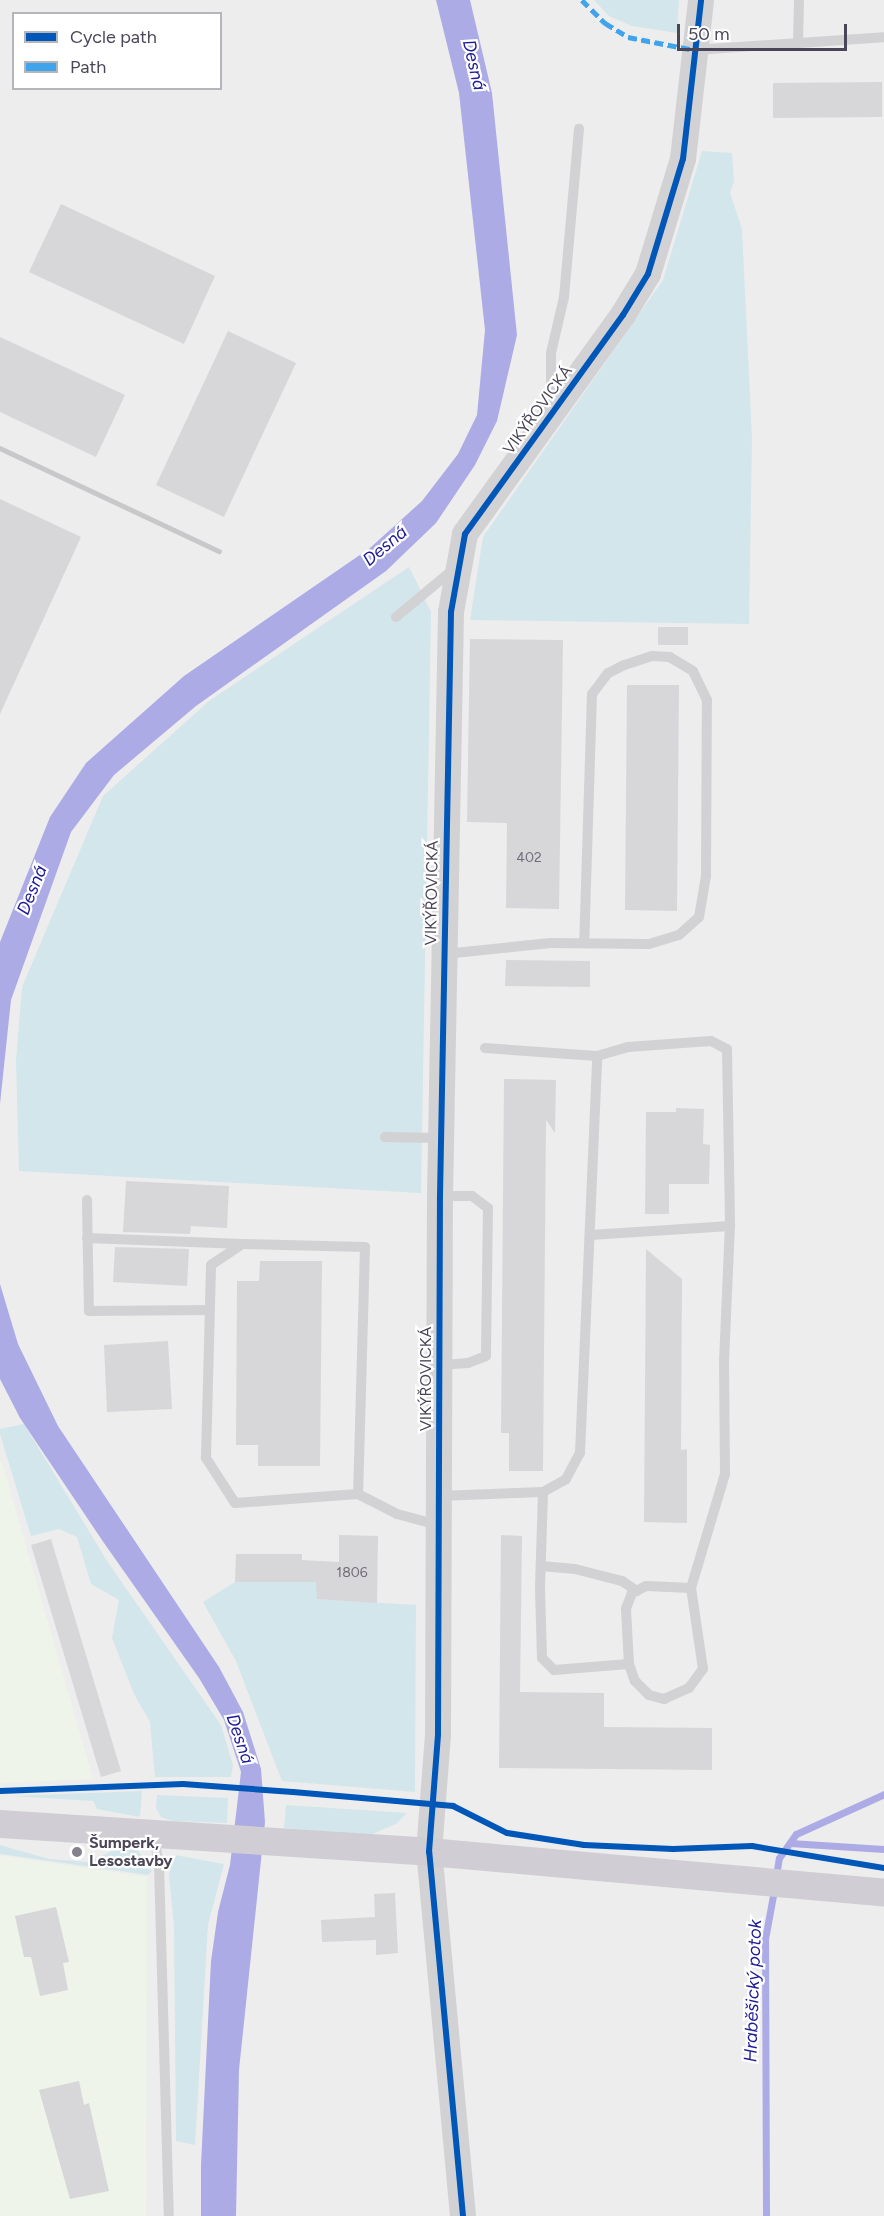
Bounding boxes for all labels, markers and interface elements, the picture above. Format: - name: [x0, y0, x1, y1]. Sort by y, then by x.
- legend: [12, 12, 222, 90]
- scale bar: [680, 12, 850, 50]
- text: 50 m: [688, 23, 730, 45]
- text: Cycle path: [70, 26, 157, 48]
- water label: Desná: [458, 38, 490, 92]
- text: Path: [70, 56, 106, 78]
- street label: VIKÝŘOVICKÁ: [499, 362, 577, 458]
- water label: Desná: [358, 521, 412, 571]
- street label: VIKÝŘOVICKÁ: [421, 840, 443, 946]
- house number: 402: [516, 850, 542, 866]
- water label: Desná: [12, 862, 52, 918]
- street label: VIKÝŘOVICKÁ: [416, 1327, 436, 1431]
- house number: 1806: [336, 1565, 368, 1581]
- water label: Desná: [221, 1711, 259, 1767]
- place label: Šumperk, Lesostavby: [89, 1833, 173, 1871]
- marker: Šumperk, Lesostavby: [70, 1845, 84, 1859]
- water label: Hraběšický potok: [740, 1919, 766, 2063]

